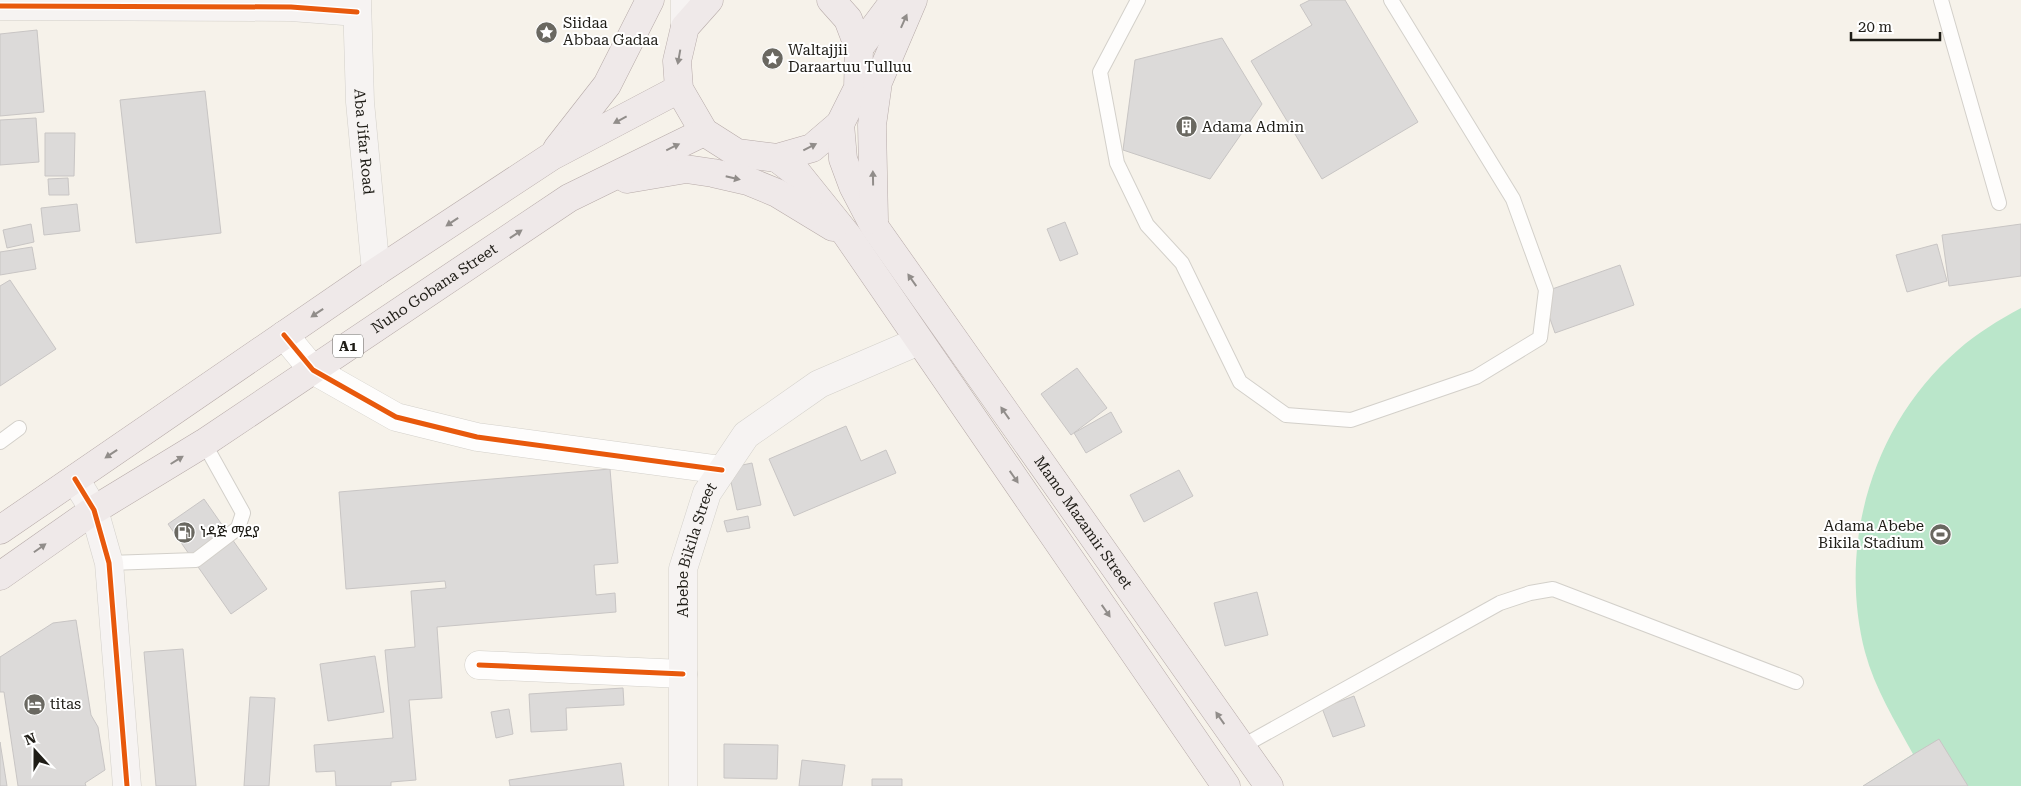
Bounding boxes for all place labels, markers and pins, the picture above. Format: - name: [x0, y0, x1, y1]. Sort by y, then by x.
- place label: Siidaa Abbaa Gadaa: [563, 14, 658, 49]
- place icon: Siidaa Abbaa Gadaa: [535, 20, 559, 44]
- place label: Waltajjii Daraartuu Tulluu: [788, 41, 912, 76]
- place icon: Waltajjii Daraartuu Tulluu: [760, 47, 784, 71]
- building icon: Adama Admin: [1174, 115, 1198, 139]
- place label: Adama Admin: [1202, 118, 1304, 136]
- place label: Adama Abebe Bikila Stadium: [1818, 517, 1924, 552]
- fuel station icon: ነዳጅ ማደያ: [172, 520, 196, 544]
- place label: ነዳጅ ማደያ: [200, 523, 260, 541]
- sports icon: Adama Abebe Bikila Stadium: [1928, 523, 1952, 547]
- hotel icon: titas: [22, 692, 46, 716]
- place label: titas: [50, 695, 81, 713]

